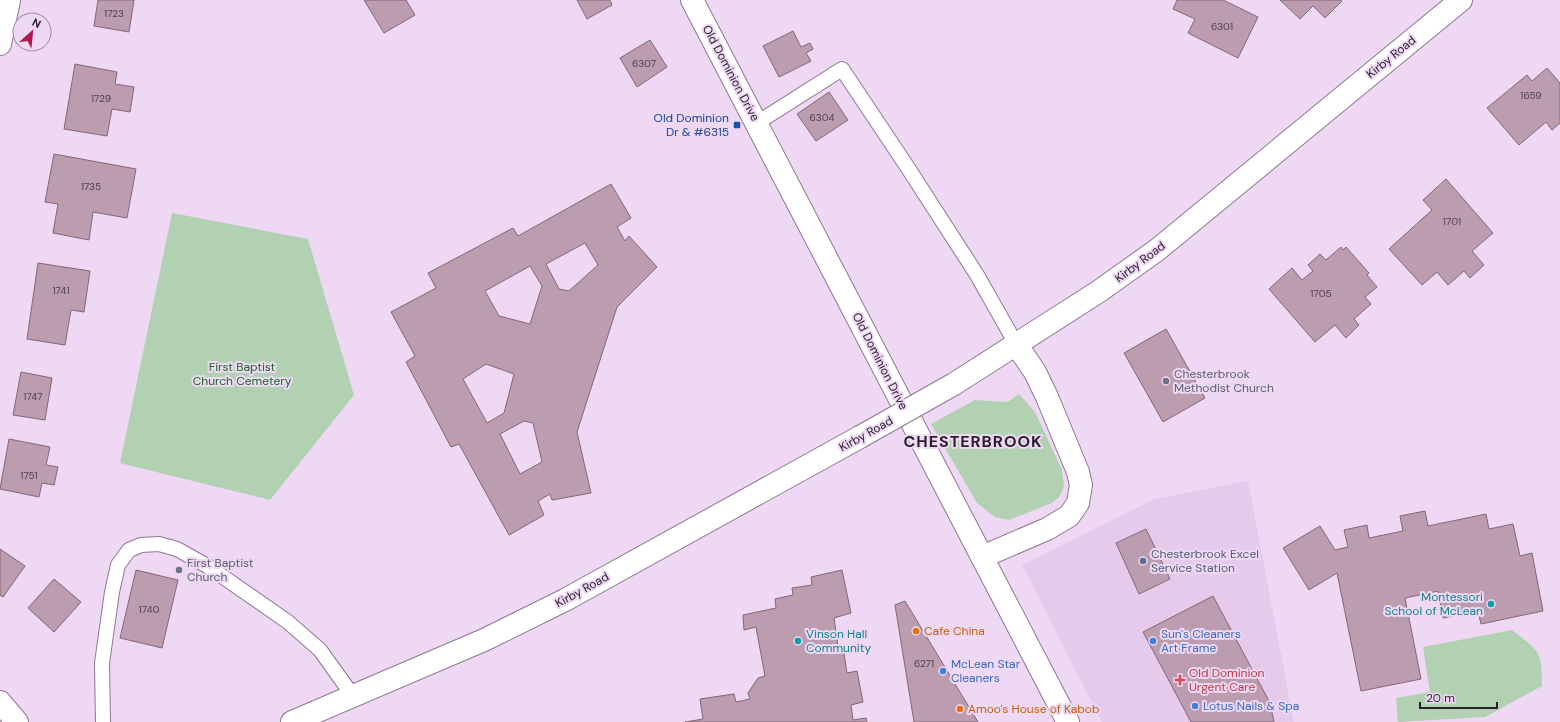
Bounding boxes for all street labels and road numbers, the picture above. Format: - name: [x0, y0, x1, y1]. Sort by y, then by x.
- street label: Old Dominion Drive: [699, 22, 763, 124]
- street label: Kirby Road: [1363, 32, 1419, 82]
- street label: Kirby Road: [1112, 238, 1168, 286]
- street label: Old Dominion Drive: [849, 310, 911, 412]
- street label: Kirby Road: [836, 413, 896, 455]
- street label: Kirby Road: [552, 569, 612, 611]

